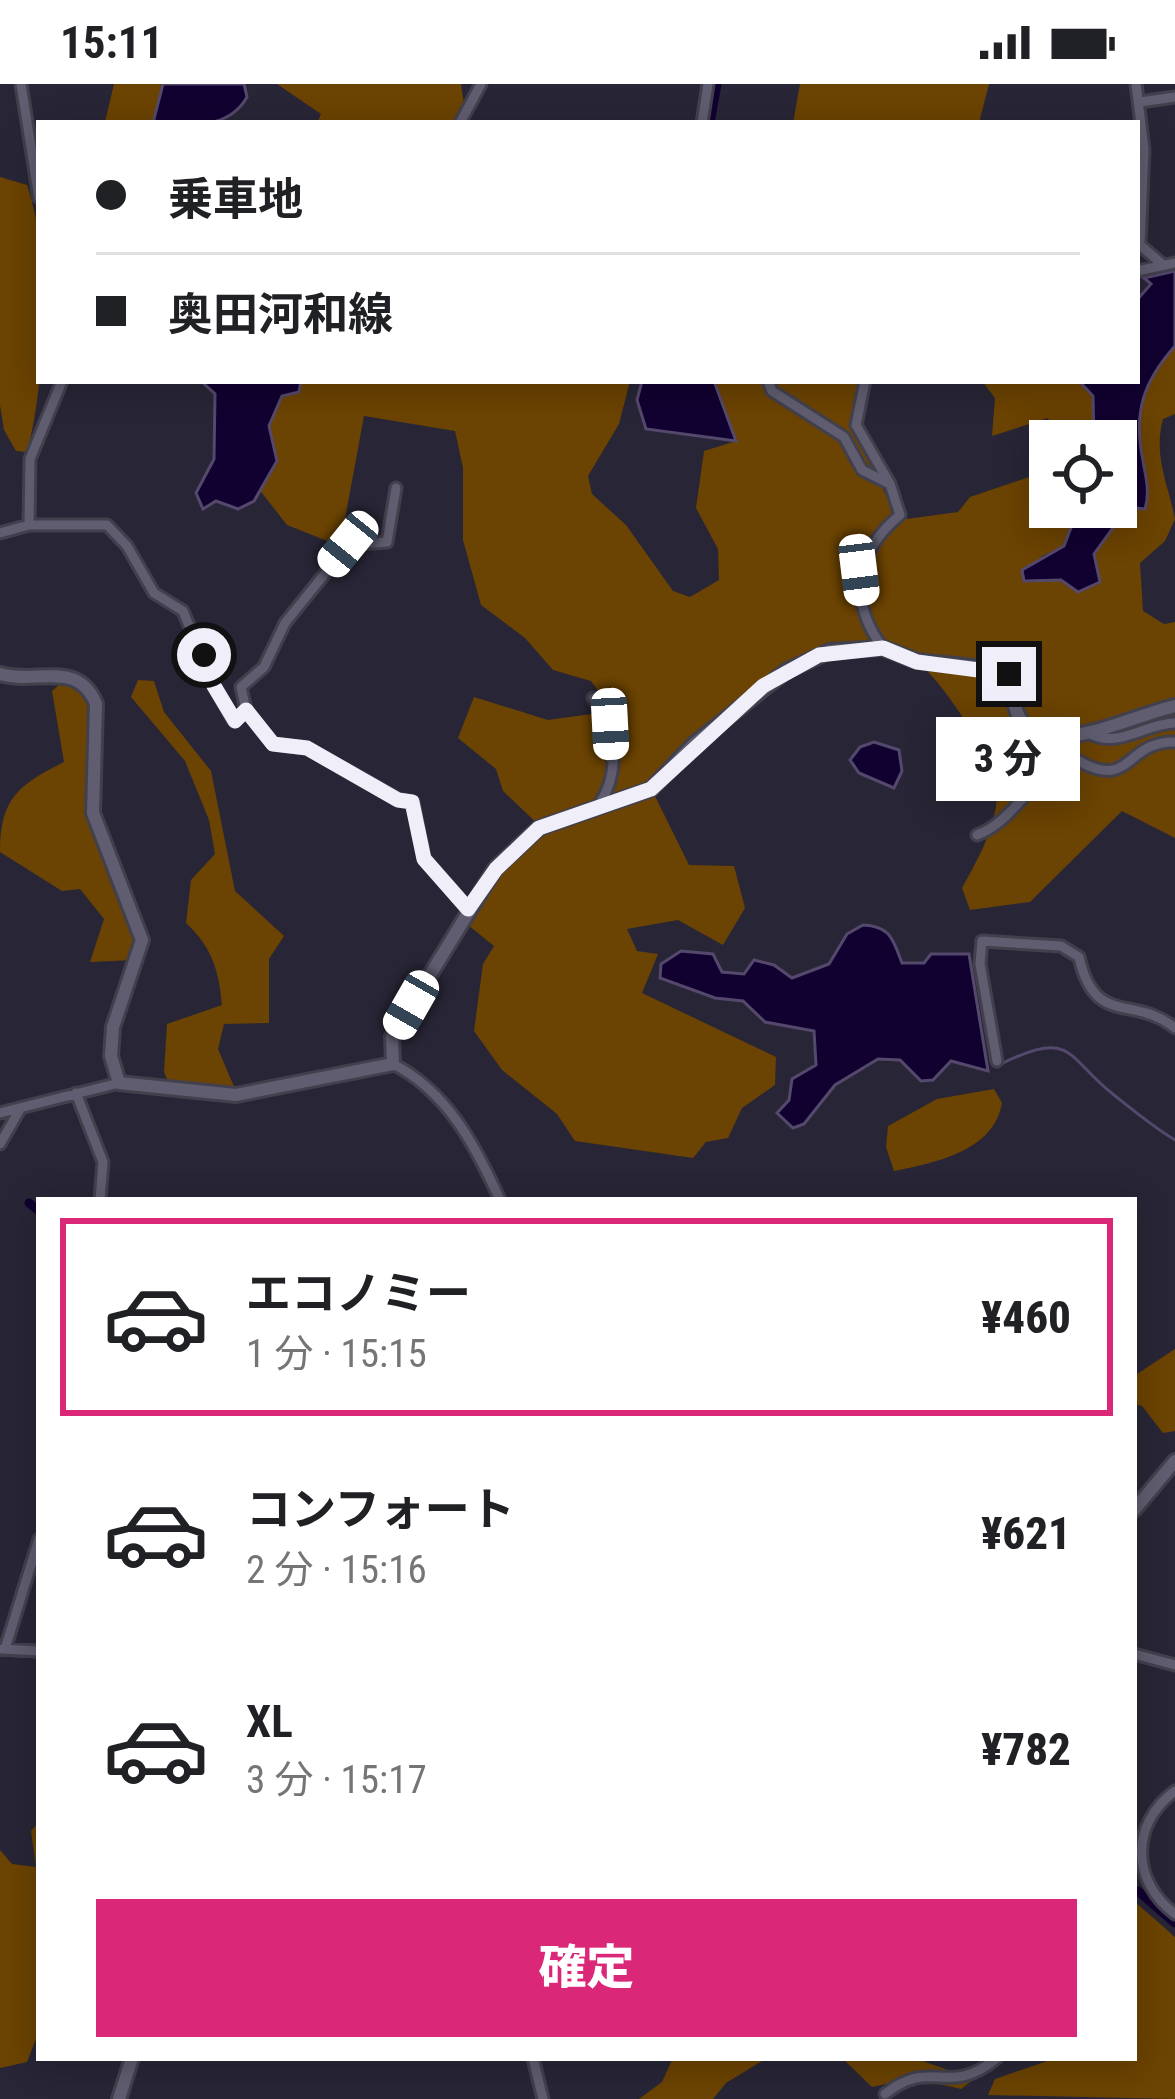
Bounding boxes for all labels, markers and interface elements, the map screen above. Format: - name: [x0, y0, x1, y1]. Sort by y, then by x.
- text: 15:11: [60, 16, 163, 69]
- text: 乗車地: [168, 173, 303, 226]
- text: 奥田河和線: [168, 288, 393, 341]
- map controls: [1029, 420, 1137, 528]
- button: locate: [1029, 420, 1137, 528]
- car: [311, 505, 385, 583]
- car: [837, 532, 881, 608]
- route start: [177, 628, 231, 682]
- route end: [982, 647, 1036, 701]
- car: [590, 687, 630, 761]
- callout: 3 分: [937, 716, 1081, 800]
- text: 3 分: [974, 736, 1042, 782]
- car: [377, 965, 445, 1045]
- icon: car: [102, 1263, 210, 1371]
- text: エコノミー: [246, 1267, 471, 1320]
- text: ¥460: [981, 1291, 1071, 1344]
- text: 1 分 · 15:15: [246, 1331, 427, 1377]
- icon: car: [102, 1479, 210, 1587]
- text: コンフォート: [246, 1483, 515, 1536]
- text: ¥621: [981, 1507, 1071, 1560]
- text: 2 分 · 15:16: [246, 1547, 427, 1593]
- icon: car: [102, 1695, 210, 1803]
- text: XL: [246, 1695, 293, 1748]
- text: ¥782: [981, 1723, 1071, 1776]
- text: 3 分 · 15:17: [246, 1757, 427, 1803]
- button: 確定: [96, 1899, 1077, 2037]

